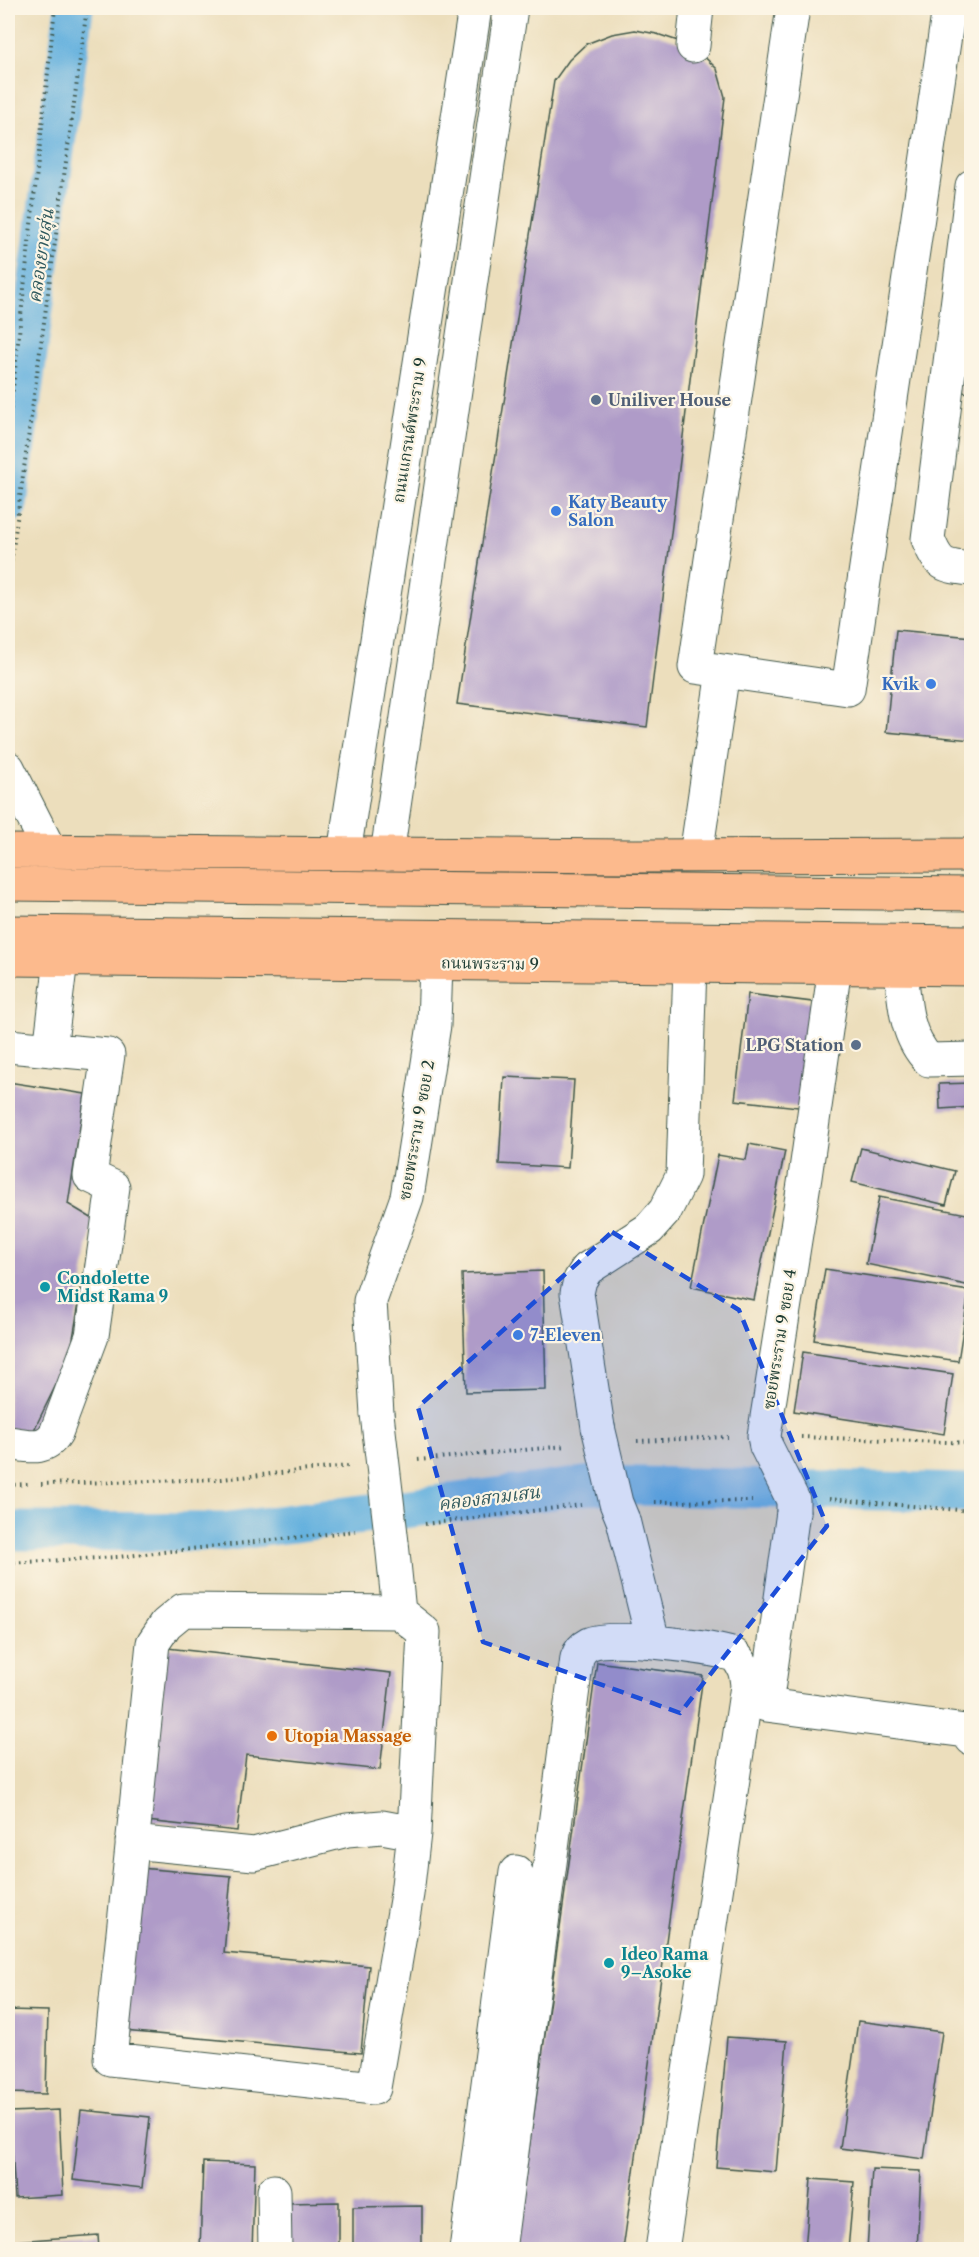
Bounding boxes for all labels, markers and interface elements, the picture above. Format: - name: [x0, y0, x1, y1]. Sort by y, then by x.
- water label: คลองยายสุ่น: [24, 207, 60, 305]
- street label: ถนนแกรนด์พระราม 9: [388, 356, 430, 504]
- place label: Uniliver House: [608, 390, 732, 410]
- marker: Uniliver House: [589, 393, 603, 407]
- place label: Katy Beauty Salon: [568, 492, 669, 530]
- marker: Katy Beauty Salon: [549, 504, 563, 518]
- place label: Kvik: [882, 674, 919, 694]
- marker: Kvik: [924, 677, 938, 691]
- street label: ถนนพระราม 9: [441, 952, 539, 974]
- place label: LPG Station: [745, 1035, 844, 1055]
- marker: LPG Station: [849, 1038, 863, 1052]
- street label: ซอยพระราม 9 ซอย 2: [394, 1058, 438, 1202]
- street label: ซอยพระราม 9 ซอย 4: [758, 1267, 800, 1411]
- place label: Condolette Midst Rama 9: [57, 1268, 168, 1306]
- marker: Condolette Midst Rama 9: [38, 1280, 52, 1294]
- place label: 7-Eleven: [530, 1325, 601, 1345]
- marker: 7-Eleven: [511, 1328, 525, 1342]
- water label: คลองสามเสน: [437, 1481, 541, 1515]
- place label: Utopia Massage: [284, 1726, 412, 1746]
- marker: Utopia Massage: [265, 1729, 279, 1743]
- place label: Ideo Rama 9–Asoke: [621, 1944, 709, 1982]
- marker: Ideo Rama 9–Asoke: [602, 1956, 616, 1970]

